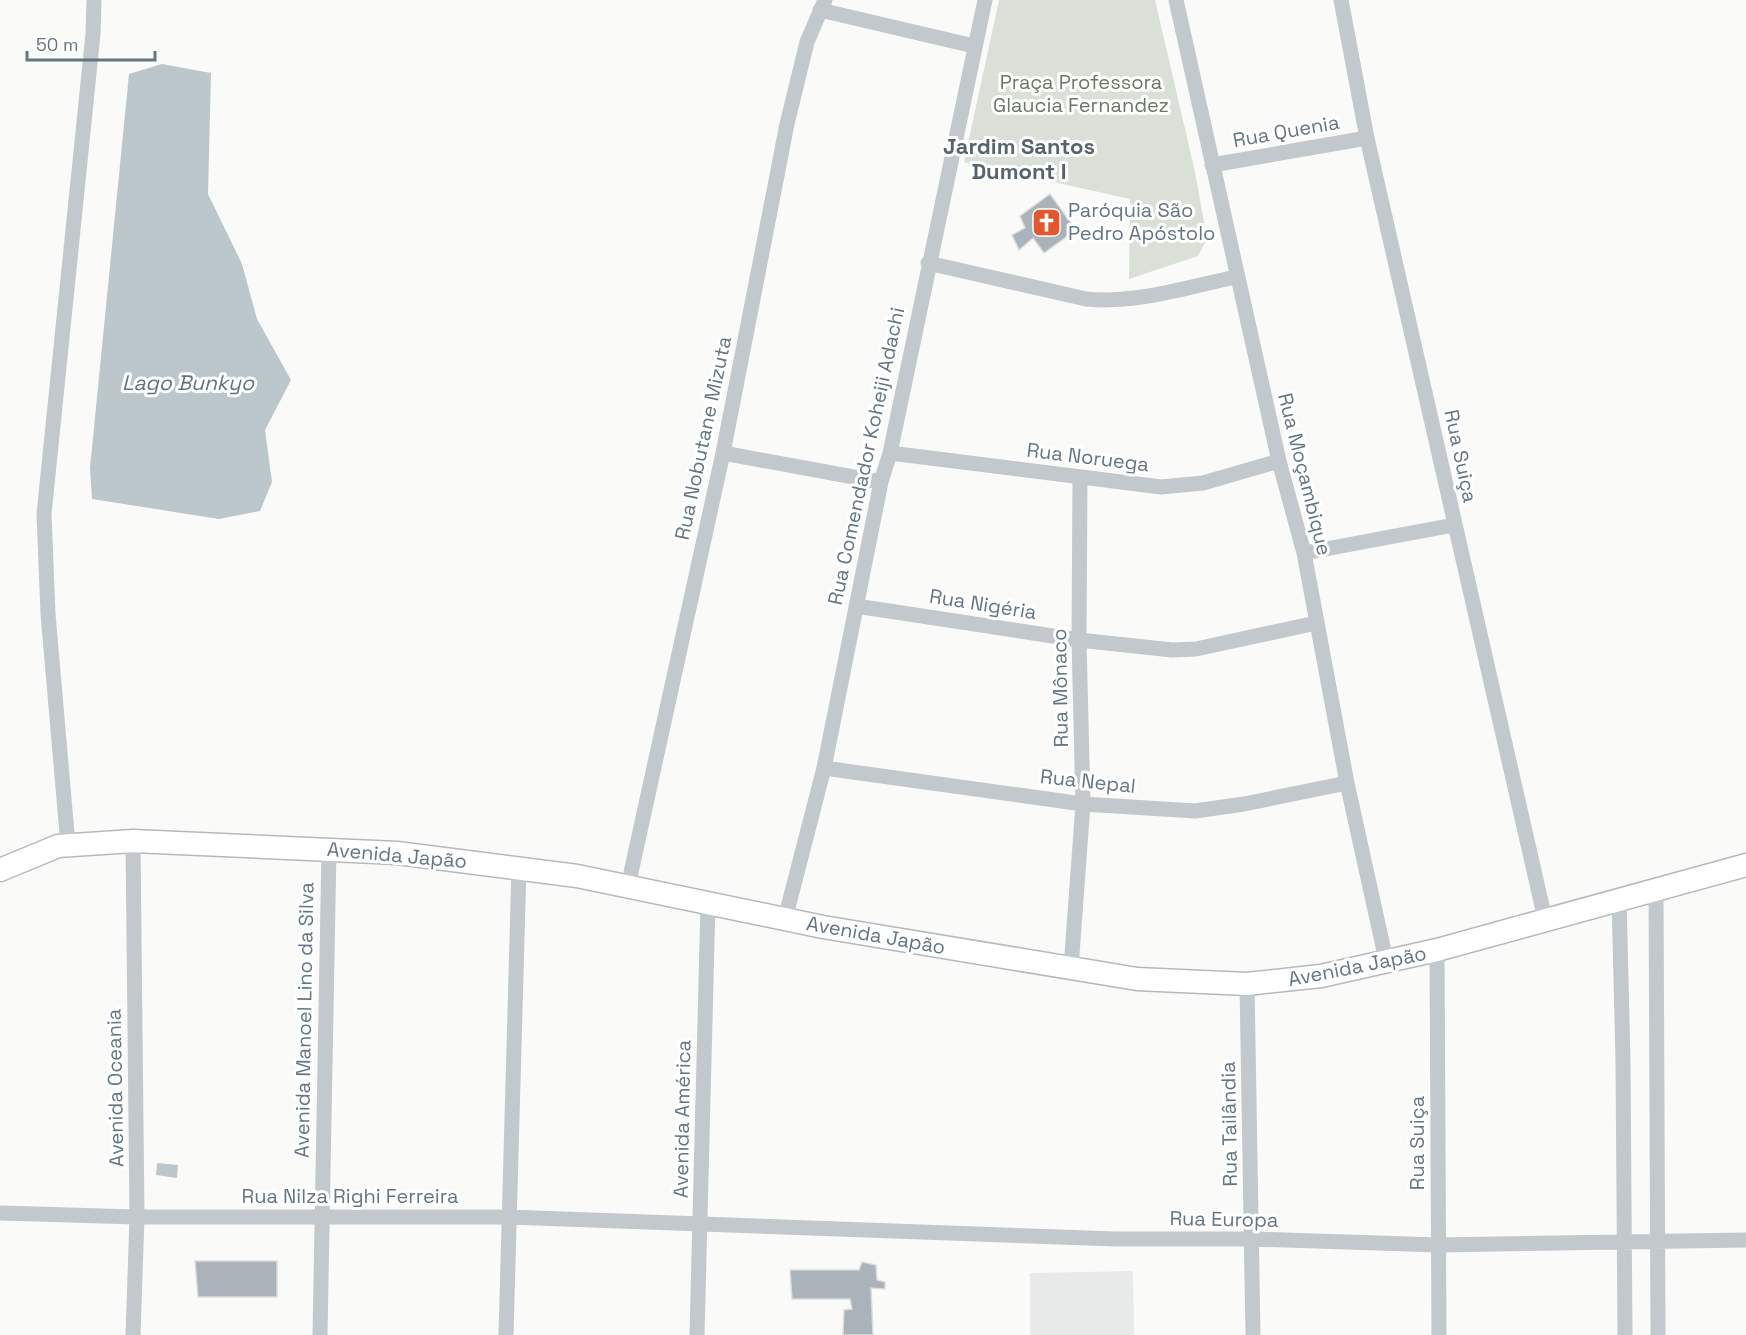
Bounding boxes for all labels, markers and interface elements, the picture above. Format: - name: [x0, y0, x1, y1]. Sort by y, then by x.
- scale bar: [27, 24, 154, 62]
- text: 50 m: [36, 33, 78, 56]
- park label: Praça Professora Glaucia Fernandez: [993, 69, 1169, 118]
- street label: Rua Quenia: [1231, 109, 1341, 153]
- district label: Jardim Santos Dumont I: [943, 132, 1095, 185]
- place label: Paróquia São Pedro Apóstolo: [1068, 197, 1215, 246]
- church icon: Paróquia São Pedro Apóstolo: [1031, 206, 1063, 238]
- street label: Rua Comendador Koheiji Adachi: [822, 305, 910, 607]
- street label: Rua Nobutane Mizuta: [669, 334, 737, 542]
- water label: Lago Bunkyo: [122, 369, 255, 396]
- street label: Rua Moçambique: [1272, 390, 1338, 558]
- street label: Rua Suiça: [1438, 407, 1484, 505]
- street label: Rua Noruega: [1025, 437, 1151, 477]
- street label: Rua Nigéria: [927, 583, 1039, 625]
- street label: Rua Mônaco: [1046, 628, 1074, 748]
- street label: Rua Nepal: [1039, 763, 1137, 799]
- street label: Avenida Japão: [326, 836, 468, 874]
- street label: Avenida Manoel Lino da Silva: [289, 882, 319, 1158]
- street label: Avenida Japão: [805, 910, 947, 960]
- street label: Avenida Japão: [1286, 940, 1428, 992]
- street label: Avenida Oceania: [101, 1009, 129, 1167]
- street label: Avenida América: [668, 1040, 696, 1198]
- street label: Rua Tailândia: [1215, 1061, 1243, 1187]
- street label: Rua Suiça: [1404, 1096, 1430, 1190]
- street label: Rua Nilza Righi Ferreira: [242, 1183, 458, 1209]
- street label: Rua Europa: [1169, 1205, 1279, 1233]

